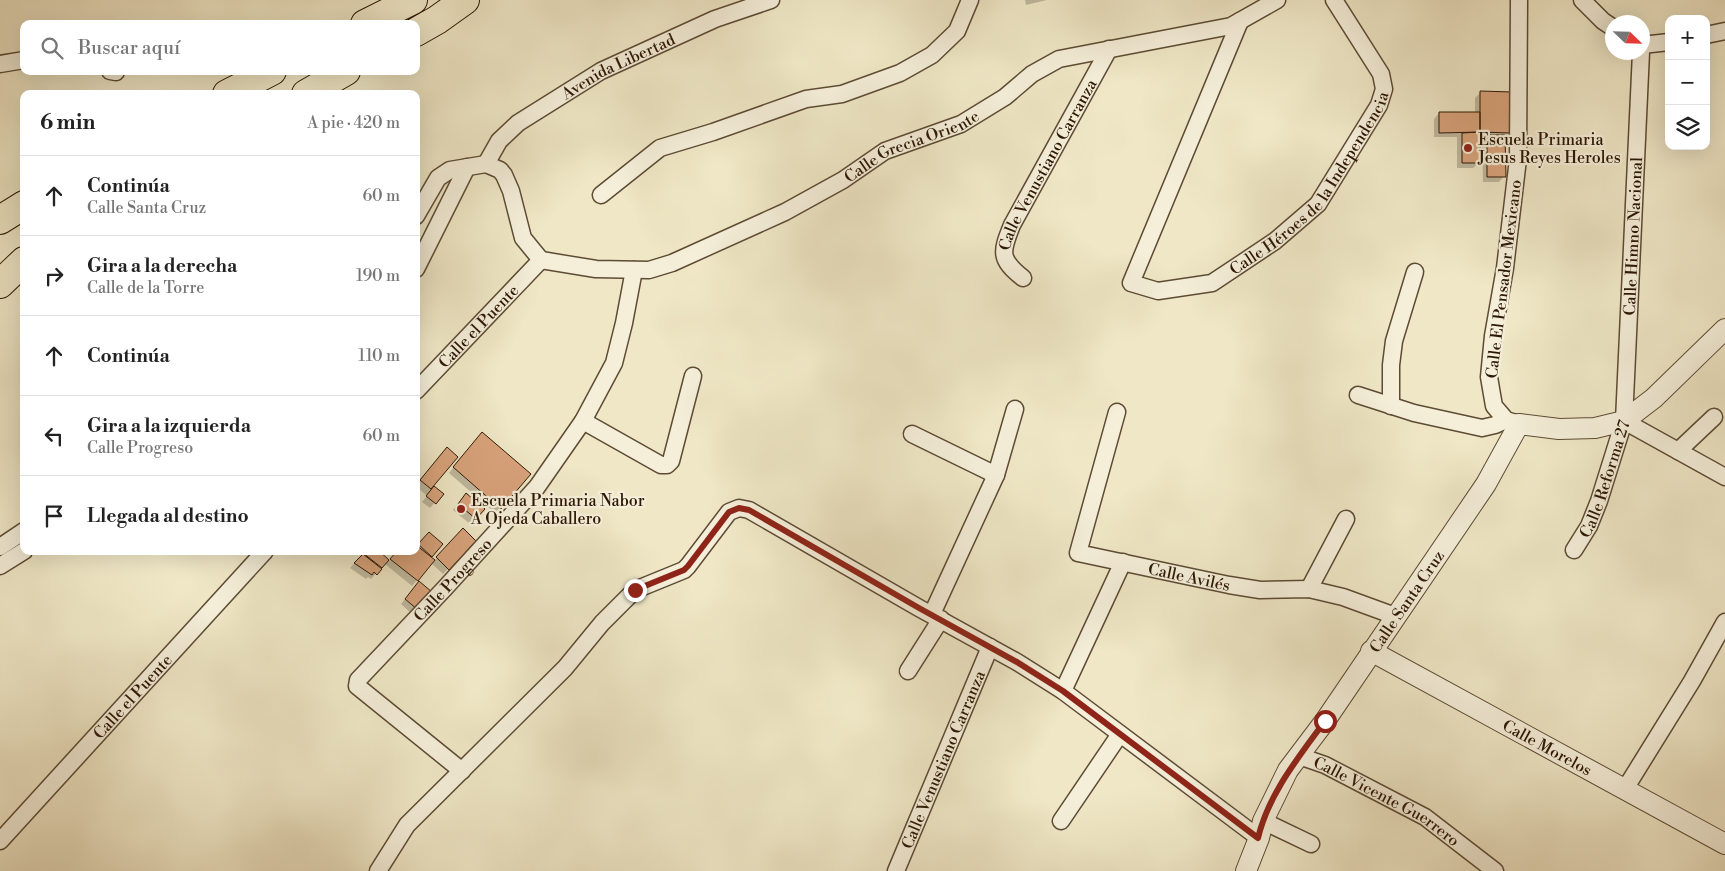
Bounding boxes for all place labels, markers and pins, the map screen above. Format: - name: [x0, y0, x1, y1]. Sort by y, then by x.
- place label: Escuela Primaria Jesus Reyes Heroles: [1477, 130, 1621, 168]
- marker: Escuela Primaria Jesus Reyes Heroles: [1462, 142, 1474, 154]
- place label: Escuela Primaria Nabor A Ojeda Caballero: [470, 491, 645, 529]
- marker: Escuela Primaria Nabor A Ojeda Caballero: [455, 503, 467, 515]

